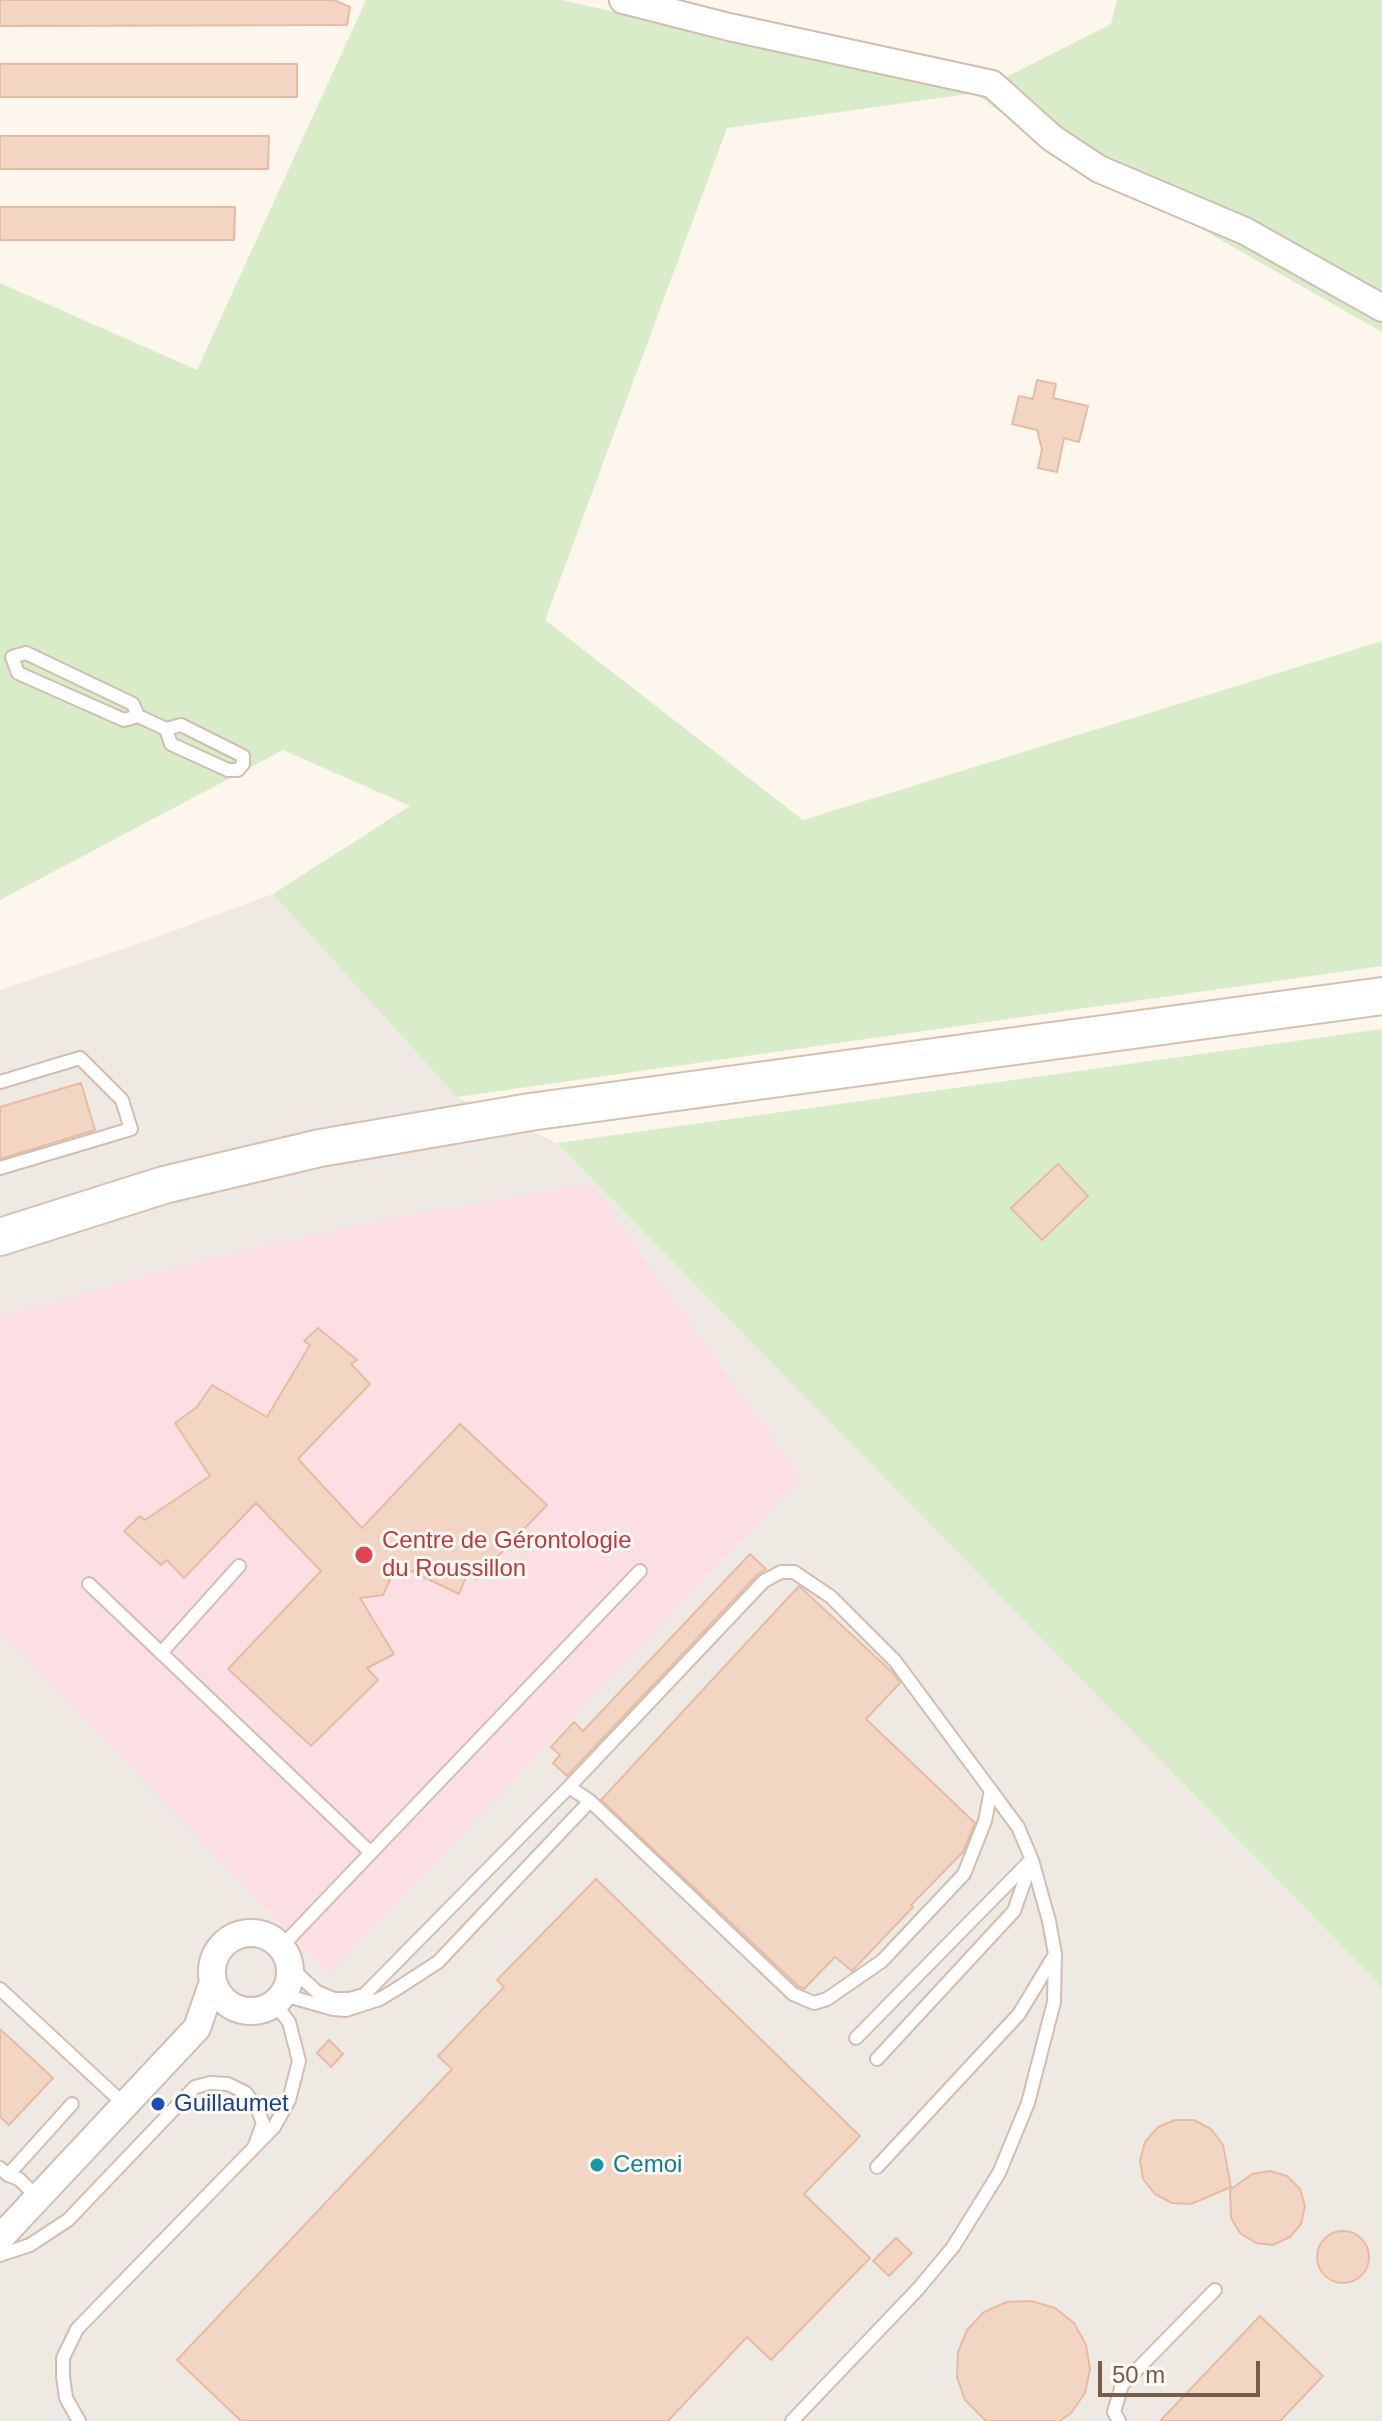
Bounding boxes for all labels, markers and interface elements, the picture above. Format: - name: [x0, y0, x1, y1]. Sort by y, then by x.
- place label: Centre de Gérontologie du Roussillon: [382, 1527, 631, 1583]
- marker: Centre de Gérontologie du Roussillon: [353, 1544, 375, 1566]
- place label: Guillaumet: [174, 2090, 289, 2118]
- marker: Guillaumet: [149, 2095, 167, 2113]
- place label: Cemoi: [613, 2151, 682, 2179]
- marker: Cemoi: [588, 2156, 606, 2174]
- scale bar: [1102, 2345, 1264, 2395]
- text: 50 m: [1112, 2361, 1165, 2388]

